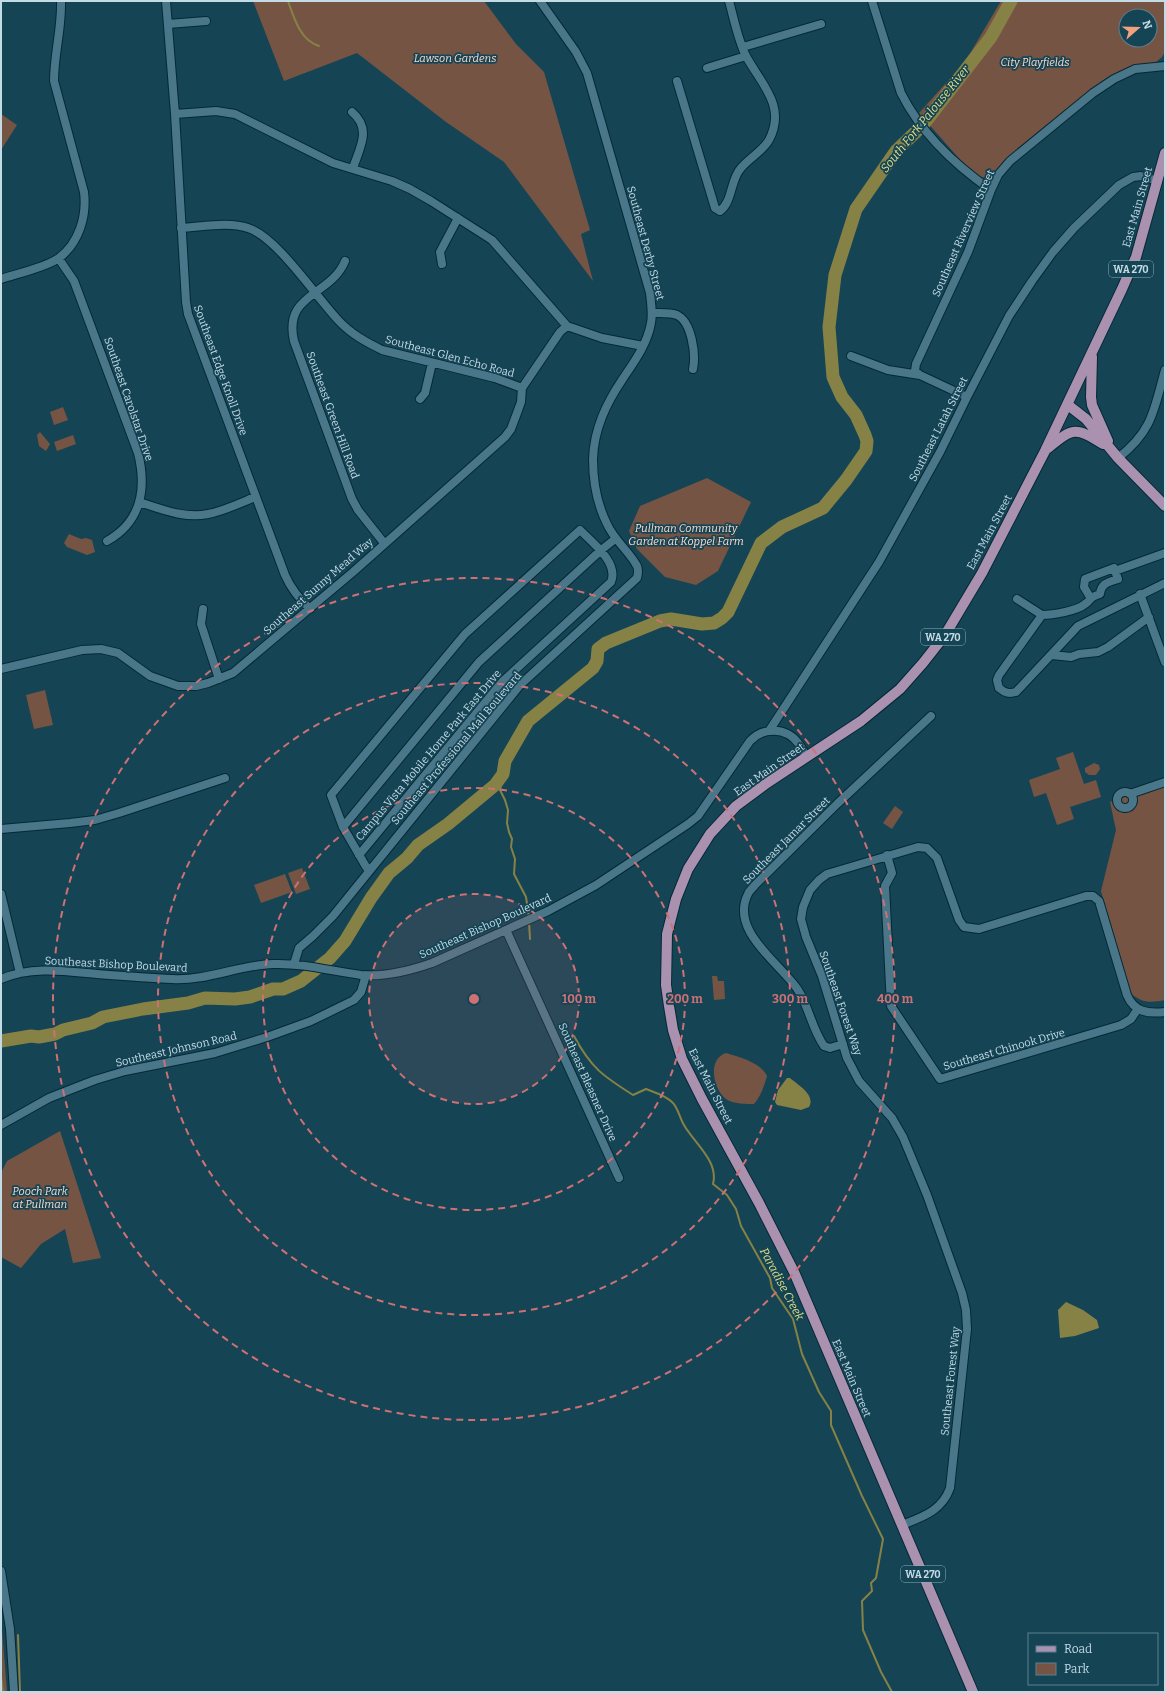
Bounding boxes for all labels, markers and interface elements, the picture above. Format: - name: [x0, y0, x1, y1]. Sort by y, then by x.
- north arrow: [1118, 8, 1158, 48]
- text: N: [1139, 19, 1155, 31]
- park label: Lawson Gardens: [414, 52, 496, 65]
- park label: City Playfields: [1001, 56, 1069, 69]
- water label: South Fork Palouse River: [878, 62, 973, 175]
- street label: East Main Street: [1120, 165, 1155, 249]
- street label: Southeast Riverview Street: [930, 168, 997, 299]
- street label: Southeast Derby Street: [624, 185, 667, 302]
- road number: WA 270: [1109, 261, 1153, 277]
- street label: Southeast Edge Knoll Drive: [191, 303, 250, 437]
- street label: Southeast Glen Echo Road: [384, 333, 516, 380]
- street label: Southeast Carolstar Drive: [101, 336, 156, 463]
- street label: Southeast Green Hill Road: [303, 350, 362, 481]
- street label: Southeast Latah Street: [906, 375, 971, 484]
- street label: East Main Street: [964, 492, 1015, 572]
- park label: Pullman Community Garden at Koppel Farm: [628, 522, 744, 548]
- street label: Southeast Sunny Mead Way: [261, 535, 376, 637]
- road number: WA 270: [921, 629, 965, 645]
- street label: Campus Vista Mobile Home Park East Drive: [353, 667, 504, 843]
- street label: Southeast Professional Mall Boulevard: [389, 669, 524, 827]
- street label: East Main Street: [731, 740, 807, 799]
- street label: Southeast Jamar Street: [740, 794, 833, 887]
- street label: Southeast Bishop Boulevard: [417, 891, 554, 961]
- street label: Southeast Forest Way: [817, 949, 865, 1057]
- street label: Southeast Bishop Boulevard: [44, 954, 188, 975]
- centre of rings: [467, 992, 481, 1006]
- text: 100 m: [562, 992, 597, 1006]
- text: 200 m: [667, 992, 703, 1006]
- text: 300 m: [772, 992, 808, 1006]
- text: 400 m: [877, 992, 914, 1006]
- street label: Southeast Bleasner Drive: [556, 1021, 620, 1143]
- street label: Southeast Chinook Drive: [942, 1026, 1066, 1073]
- street label: Southeast Johnson Road: [114, 1029, 238, 1070]
- street label: East Main Street: [686, 1046, 735, 1126]
- park label: Pooch Park at Pullman: [12, 1185, 69, 1211]
- water label: Paradise Creek: [757, 1245, 807, 1323]
- street label: Southeast Forest Way: [938, 1326, 963, 1436]
- street label: East Main Street: [829, 1337, 874, 1419]
- road number: WA 270: [901, 1566, 945, 1582]
- legend: [1028, 1633, 1158, 1685]
- text: Road: [1064, 1642, 1092, 1656]
- text: Park: [1064, 1662, 1090, 1676]

